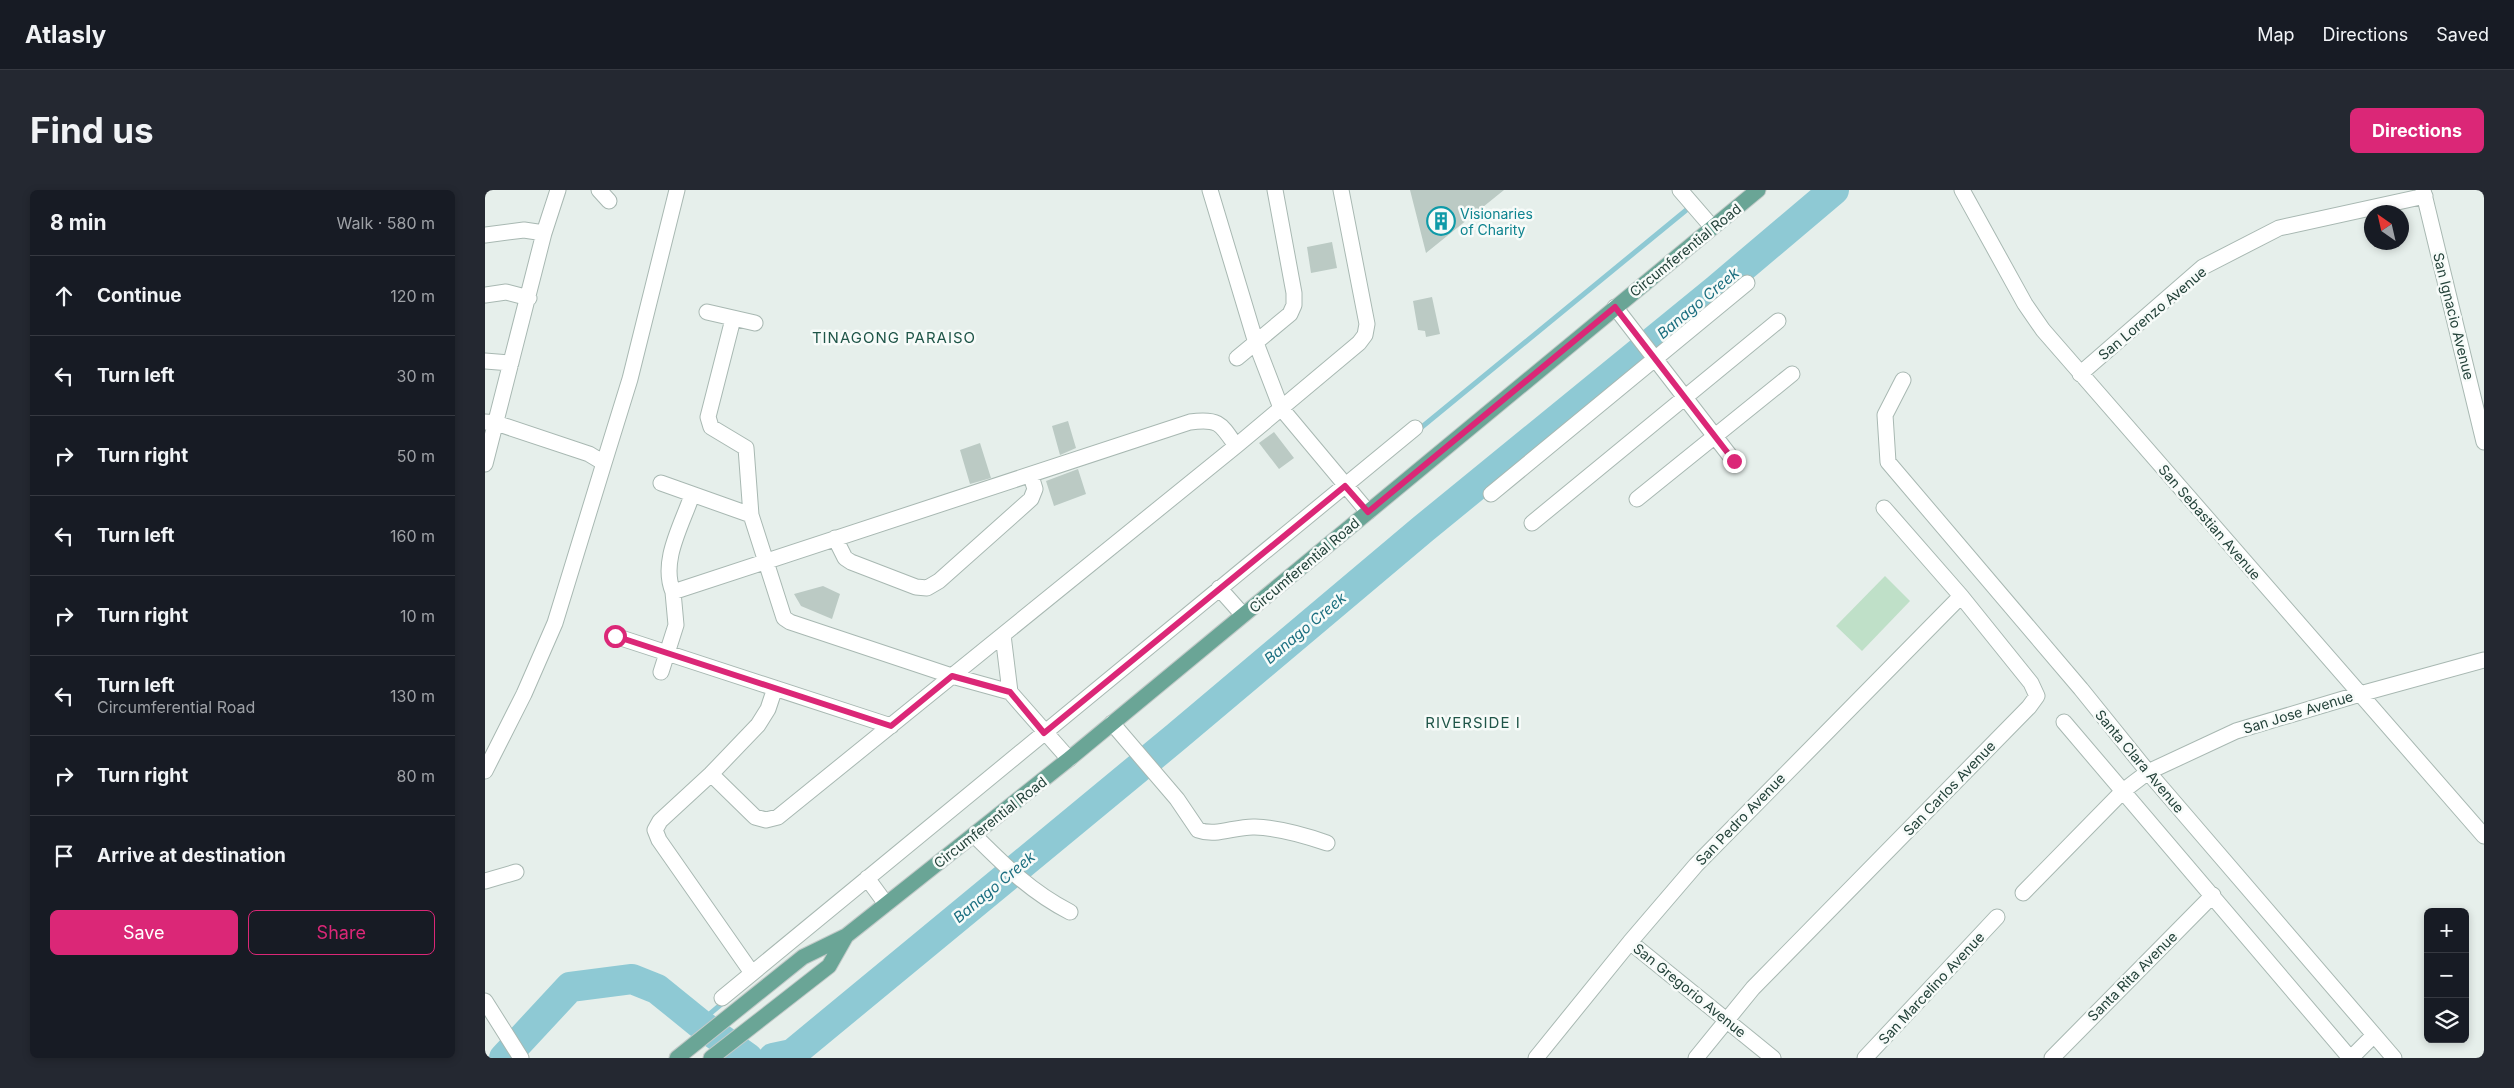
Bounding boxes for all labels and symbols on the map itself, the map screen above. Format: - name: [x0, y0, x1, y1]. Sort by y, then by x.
- street label: Circumferential Road: [1626, 200, 1744, 300]
- place label: Visionaries of Charity: [1460, 205, 1533, 238]
- north arrow: [2364, 205, 2409, 250]
- building icon: Visionaries of Charity: [1426, 206, 1456, 236]
- street label: San Ignacio Avenue: [2430, 251, 2478, 381]
- water label: Banago Creek: [1653, 263, 1744, 343]
- street label: San Lorenzo Avenue: [2094, 263, 2210, 363]
- district label: TINAGONG PARAISO: [812, 328, 976, 347]
- route end: [1723, 450, 1746, 473]
- street label: San Sebastian Avenue: [2155, 461, 2265, 583]
- street label: Circumferential Road: [1245, 514, 1363, 616]
- water label: Banago Creek: [1260, 588, 1351, 668]
- route start: [604, 625, 627, 648]
- street label: San Jose Avenue: [2241, 687, 2355, 737]
- street label: Santa Clara Avenue: [2092, 706, 2188, 816]
- district label: RIVERSIDE I: [1425, 713, 1521, 732]
- street label: San Carlos Avenue: [1899, 737, 1999, 839]
- street label: San Pedro Avenue: [1692, 770, 1788, 868]
- street label: Circumferential Road: [930, 773, 1050, 871]
- water label: Banago Creek: [949, 847, 1040, 927]
- street label: San Marcelino Avenue: [1875, 928, 1987, 1048]
- street label: Santa Rita Avenue: [2084, 928, 2180, 1024]
- street label: San Gregorio Avenue: [1630, 939, 1750, 1041]

